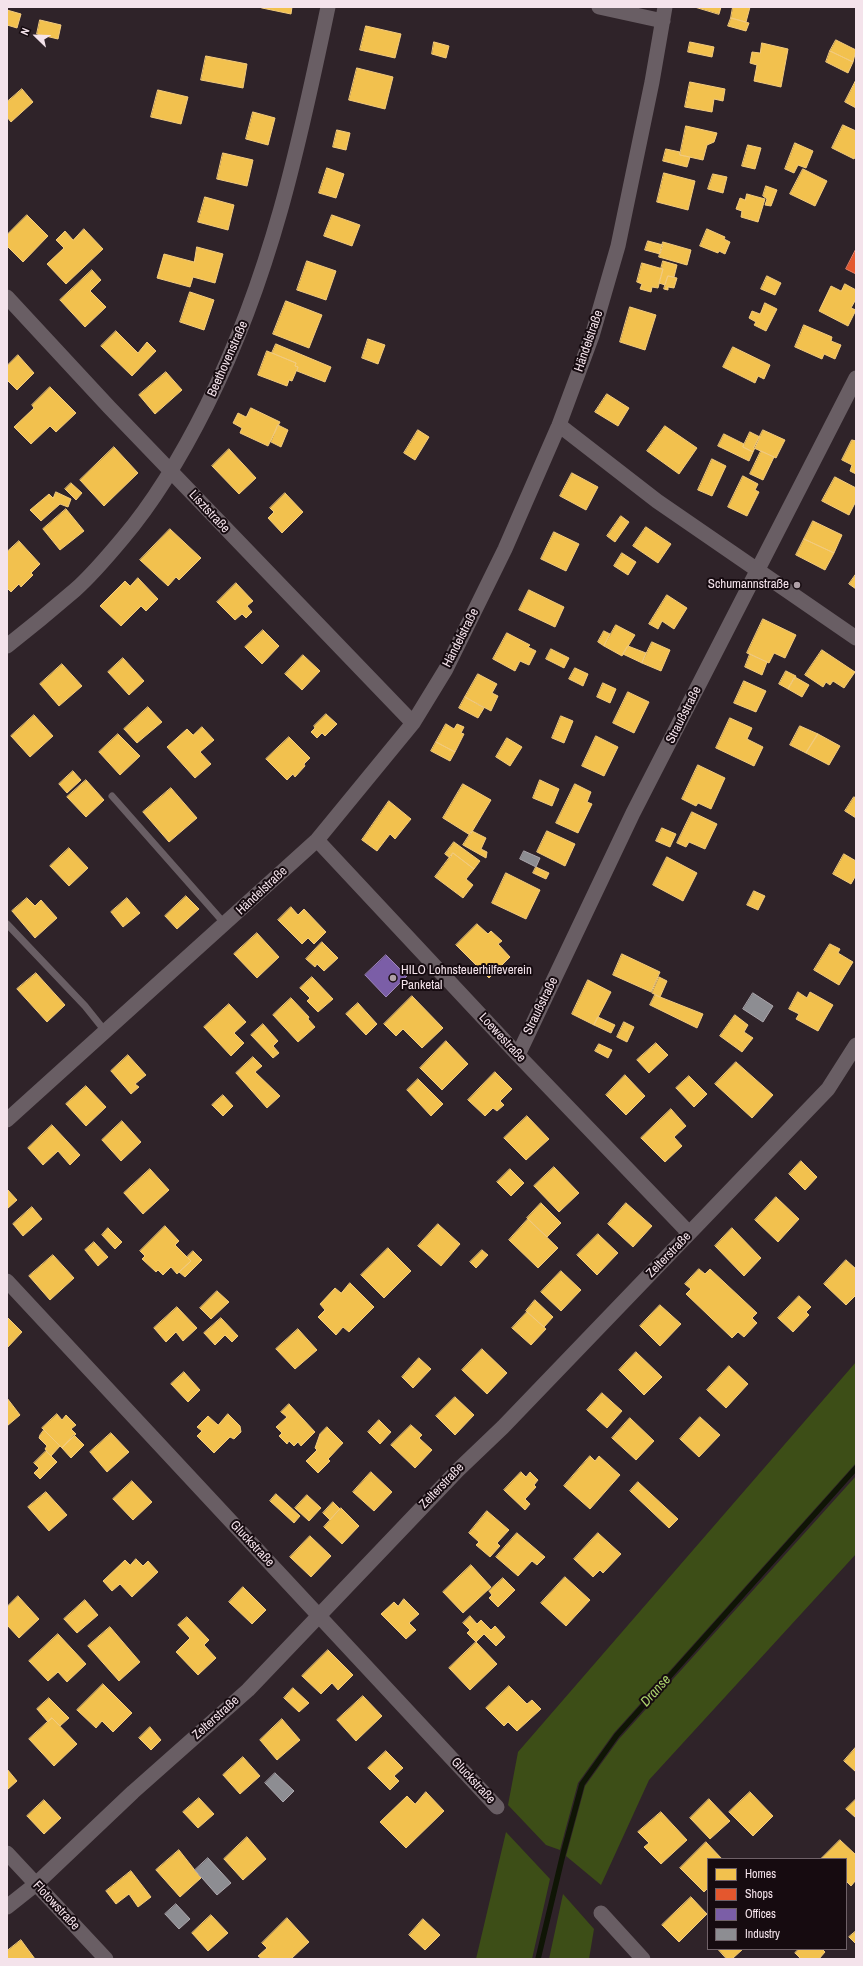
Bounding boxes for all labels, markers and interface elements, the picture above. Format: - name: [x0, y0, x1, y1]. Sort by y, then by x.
- north arrow: [16, 16, 56, 56]
- text: N: [17, 26, 33, 37]
- street label: Händelstraße: [571, 308, 607, 374]
- street label: Beethovenstraße: [204, 319, 252, 399]
- street label: Lisztstraße: [185, 487, 233, 537]
- place label: Schumannstraße: [708, 577, 789, 593]
- marker: Schumannstraße: [792, 580, 802, 590]
- street label: Händelstraße: [440, 606, 482, 670]
- street label: Straußstraße: [663, 684, 705, 746]
- street label: Händelstraße: [233, 863, 291, 919]
- place label: HILO Lohnsteuerhilfeverein Panketal: [401, 963, 532, 994]
- marker: HILO Lohnsteuerhilfeverein Panketal: [388, 973, 398, 983]
- street label: Straußstraße: [520, 975, 562, 1037]
- street label: Loewestraße: [475, 1010, 529, 1066]
- street label: Zelterstraße: [643, 1229, 695, 1281]
- street label: Zelterstraße: [416, 1460, 468, 1512]
- street label: Gluckstraße: [227, 1518, 277, 1570]
- water label: Dranse: [637, 1672, 675, 1710]
- street label: Zelterstraße: [189, 1693, 243, 1743]
- street label: Gluckstraße: [448, 1755, 498, 1807]
- legend: [707, 1858, 847, 1950]
- text: Homes: [745, 1866, 776, 1882]
- street label: Flotowstraße: [29, 1878, 83, 1934]
- text: Shops: [745, 1886, 773, 1902]
- text: Offices: [745, 1906, 776, 1922]
- text: Industry: [745, 1926, 780, 1942]

